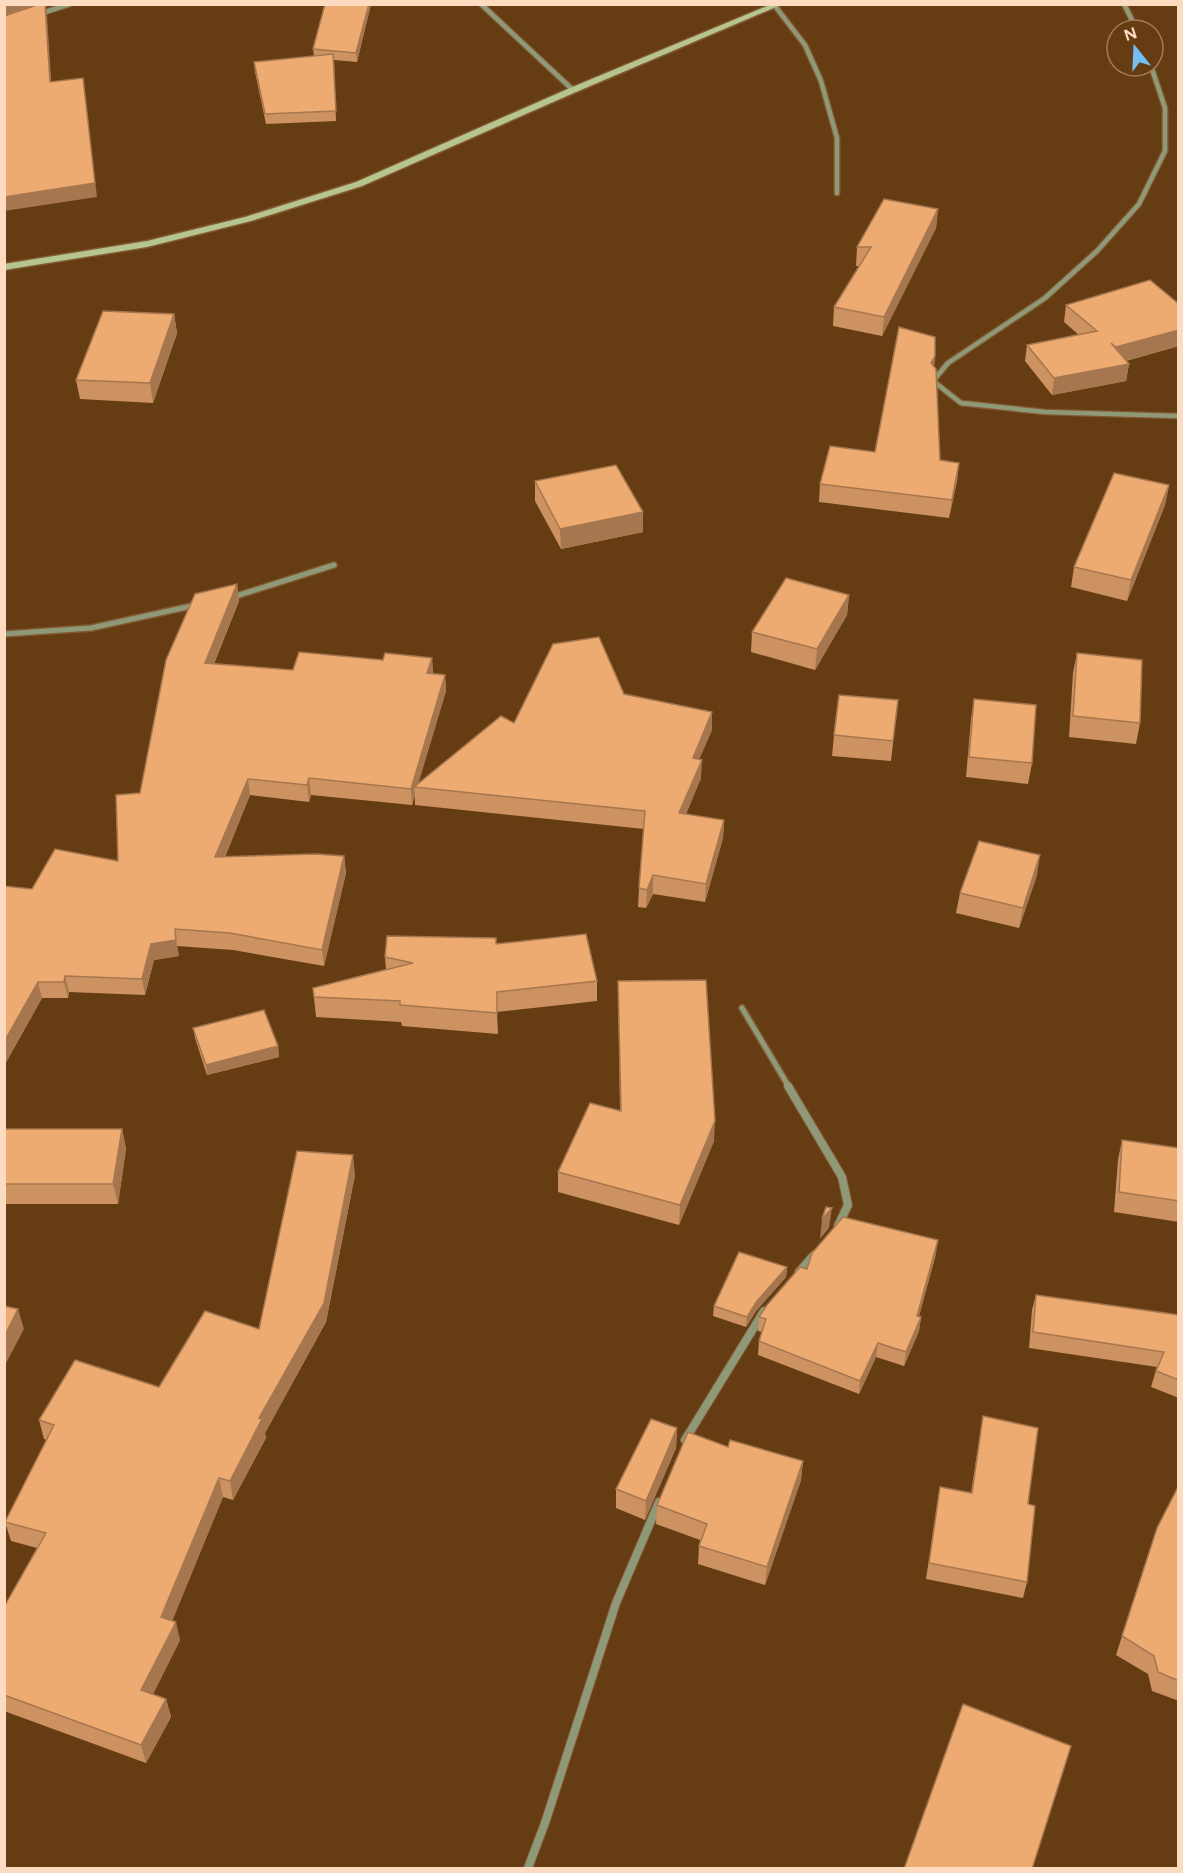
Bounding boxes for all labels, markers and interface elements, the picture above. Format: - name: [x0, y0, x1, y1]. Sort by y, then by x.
- north arrow: [1105, 18, 1165, 78]
- text: N: [1122, 23, 1139, 45]

